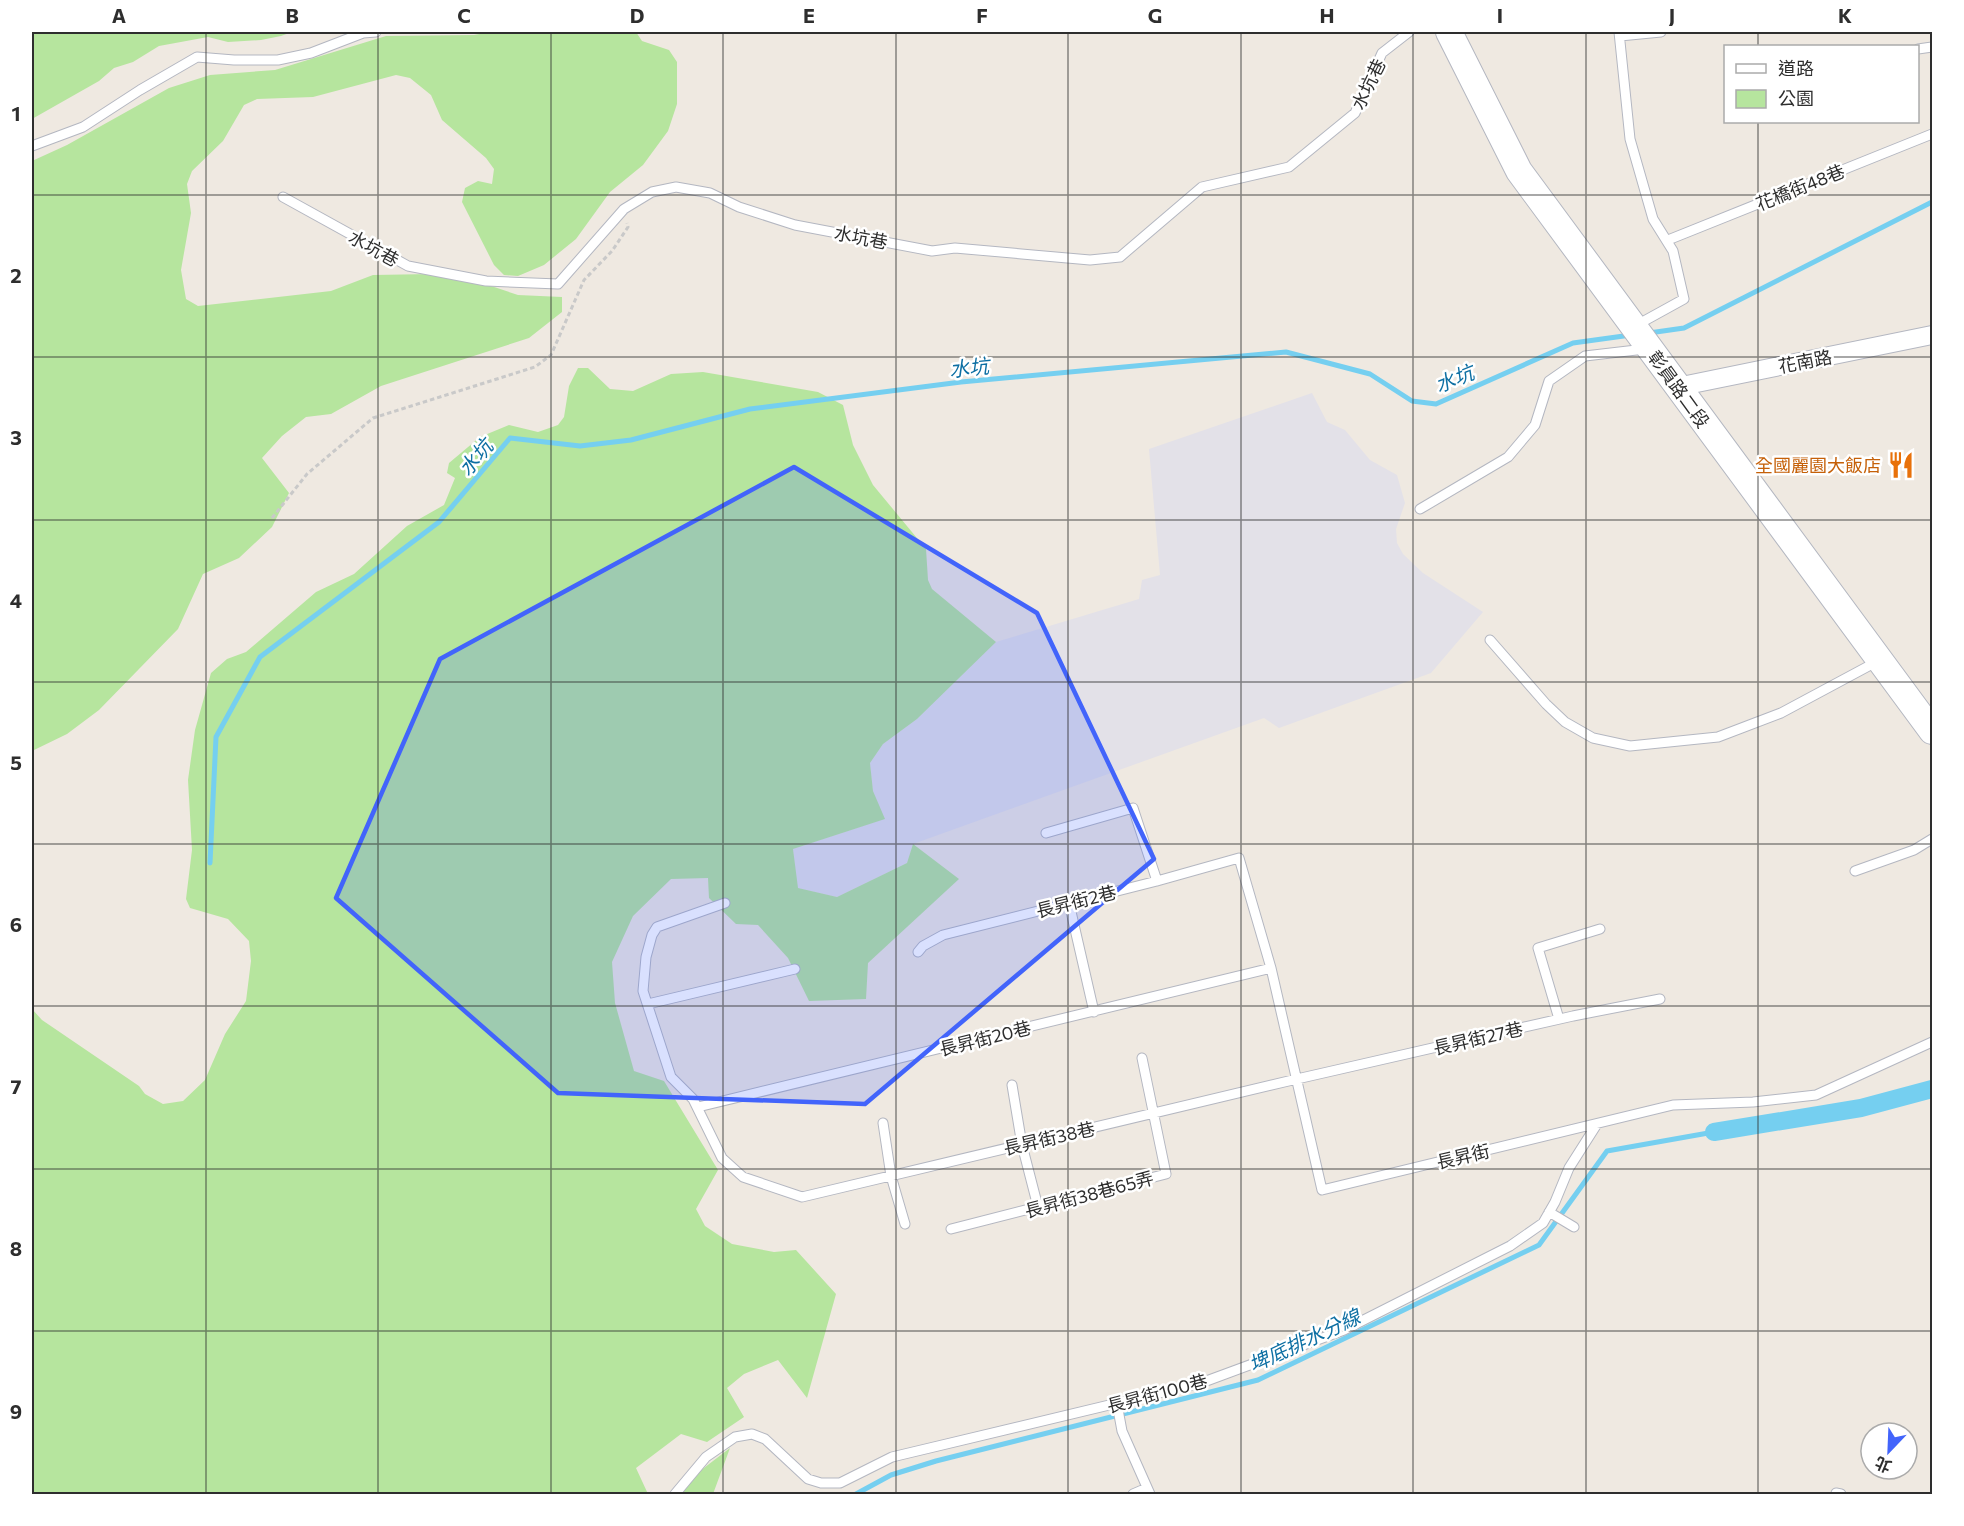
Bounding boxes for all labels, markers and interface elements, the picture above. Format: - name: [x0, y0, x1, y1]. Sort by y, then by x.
- text: A: [112, 3, 126, 27]
- text: B: [285, 3, 299, 27]
- text: C: [457, 3, 471, 27]
- text: D: [630, 3, 644, 27]
- text: E: [803, 3, 815, 27]
- text: F: [976, 3, 988, 27]
- text: G: [1148, 3, 1162, 27]
- text: H: [1320, 3, 1335, 27]
- text: I: [1497, 3, 1503, 27]
- text: J: [1669, 3, 1675, 27]
- text: K: [1838, 3, 1852, 27]
- legend: [1724, 45, 1919, 123]
- street label: 水坑巷: [1346, 55, 1390, 113]
- text: 道路: [1778, 57, 1814, 79]
- text: 公園: [1778, 87, 1814, 109]
- text: 1: [11, 101, 21, 125]
- street label: 花橋街48巷: [1752, 159, 1848, 215]
- street label: 水坑巷: [832, 221, 890, 253]
- street label: 水坑巷: [345, 225, 403, 271]
- text: 2: [10, 263, 22, 287]
- street label: 花南路: [1776, 345, 1834, 377]
- street label: 彰員路二段: [1644, 346, 1714, 432]
- water label: 水坑: [948, 353, 993, 381]
- water label: 水坑: [1431, 358, 1480, 397]
- text: 3: [10, 425, 22, 449]
- water label: 水坑: [453, 432, 499, 480]
- restaurant icon: 全國麗園大飯店: [1886, 450, 1916, 480]
- place label: 全國麗園大飯店: [1755, 454, 1881, 476]
- text: 4: [10, 588, 22, 612]
- text: 5: [10, 750, 22, 774]
- street label: 長昇街2巷: [1034, 880, 1118, 922]
- text: 6: [10, 912, 22, 936]
- street label: 長昇街20巷: [937, 1016, 1033, 1060]
- street label: 長昇街27巷: [1431, 1017, 1525, 1059]
- text: 7: [11, 1074, 22, 1098]
- street label: 長昇街38巷: [1001, 1117, 1097, 1159]
- street label: 長昇街: [1434, 1139, 1492, 1173]
- street label: 長昇街38巷65弄: [1022, 1166, 1156, 1222]
- text: 8: [10, 1236, 22, 1260]
- water label: 埤底排水分線: [1245, 1303, 1365, 1376]
- street label: 長昇街100巷: [1104, 1369, 1210, 1417]
- text: 9: [10, 1399, 22, 1423]
- north arrow: [1859, 1421, 1919, 1481]
- text: 北: [1872, 1453, 1894, 1477]

